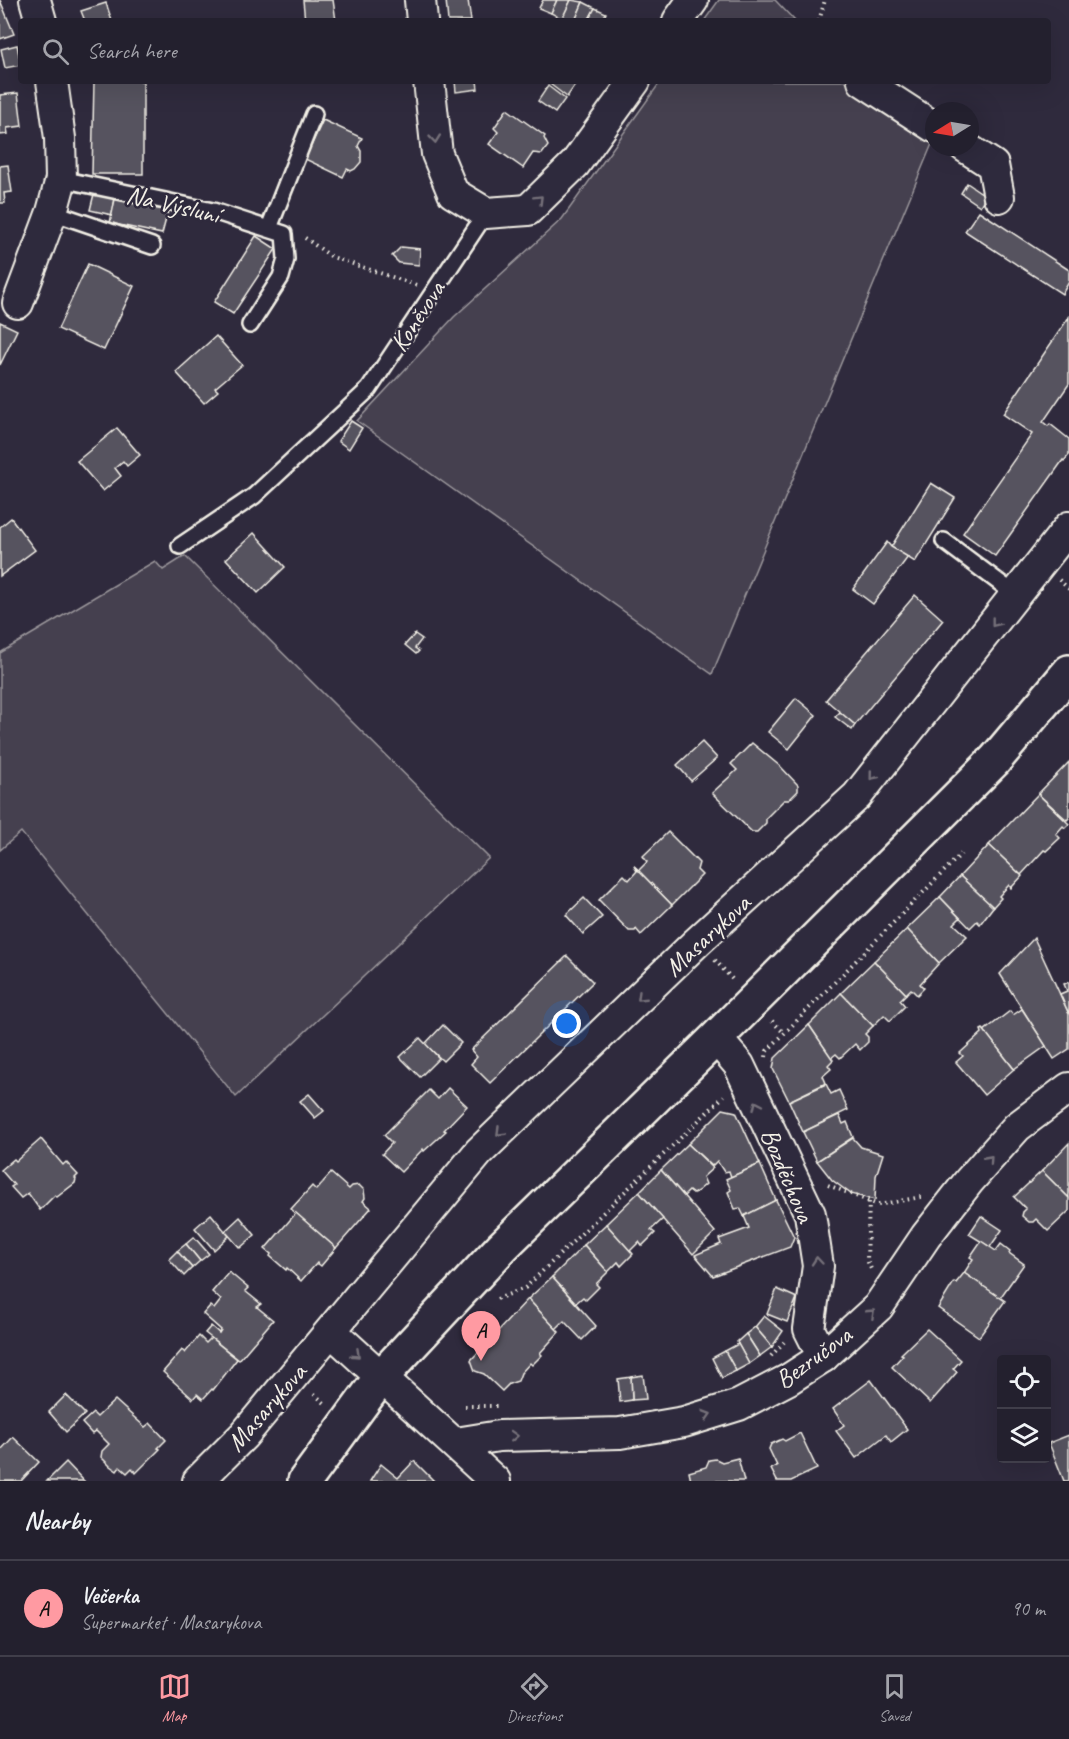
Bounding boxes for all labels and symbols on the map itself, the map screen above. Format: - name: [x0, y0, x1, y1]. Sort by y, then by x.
- north arrow: [925, 102, 979, 156]
- one-way arrow: [429, 135, 441, 144]
- street label: Na Výsluní: [123, 178, 228, 232]
- one-way arrow: [532, 196, 543, 207]
- street label: Koněvova: [382, 273, 453, 358]
- one-way arrow: [991, 617, 1002, 628]
- one-way arrow: [870, 769, 881, 780]
- street label: Masarykova: [657, 886, 759, 984]
- one-way arrow: [637, 989, 648, 1000]
- your location: [552, 1009, 581, 1038]
- one-way arrow: [753, 1100, 765, 1111]
- street label: Bozděchova: [753, 1123, 823, 1229]
- one-way arrow: [496, 1124, 507, 1135]
- one-way arrow: [982, 1155, 993, 1165]
- one-way arrow: [810, 1256, 823, 1265]
- one-way arrow: [864, 1310, 875, 1321]
- pin: A: [462, 1312, 500, 1361]
- street label: Bezručova: [769, 1318, 859, 1396]
- one-way arrow: [349, 1347, 359, 1358]
- street label: Masarykova: [219, 1355, 315, 1458]
- one-way arrow: [701, 1410, 712, 1422]
- one-way arrow: [510, 1430, 519, 1442]

